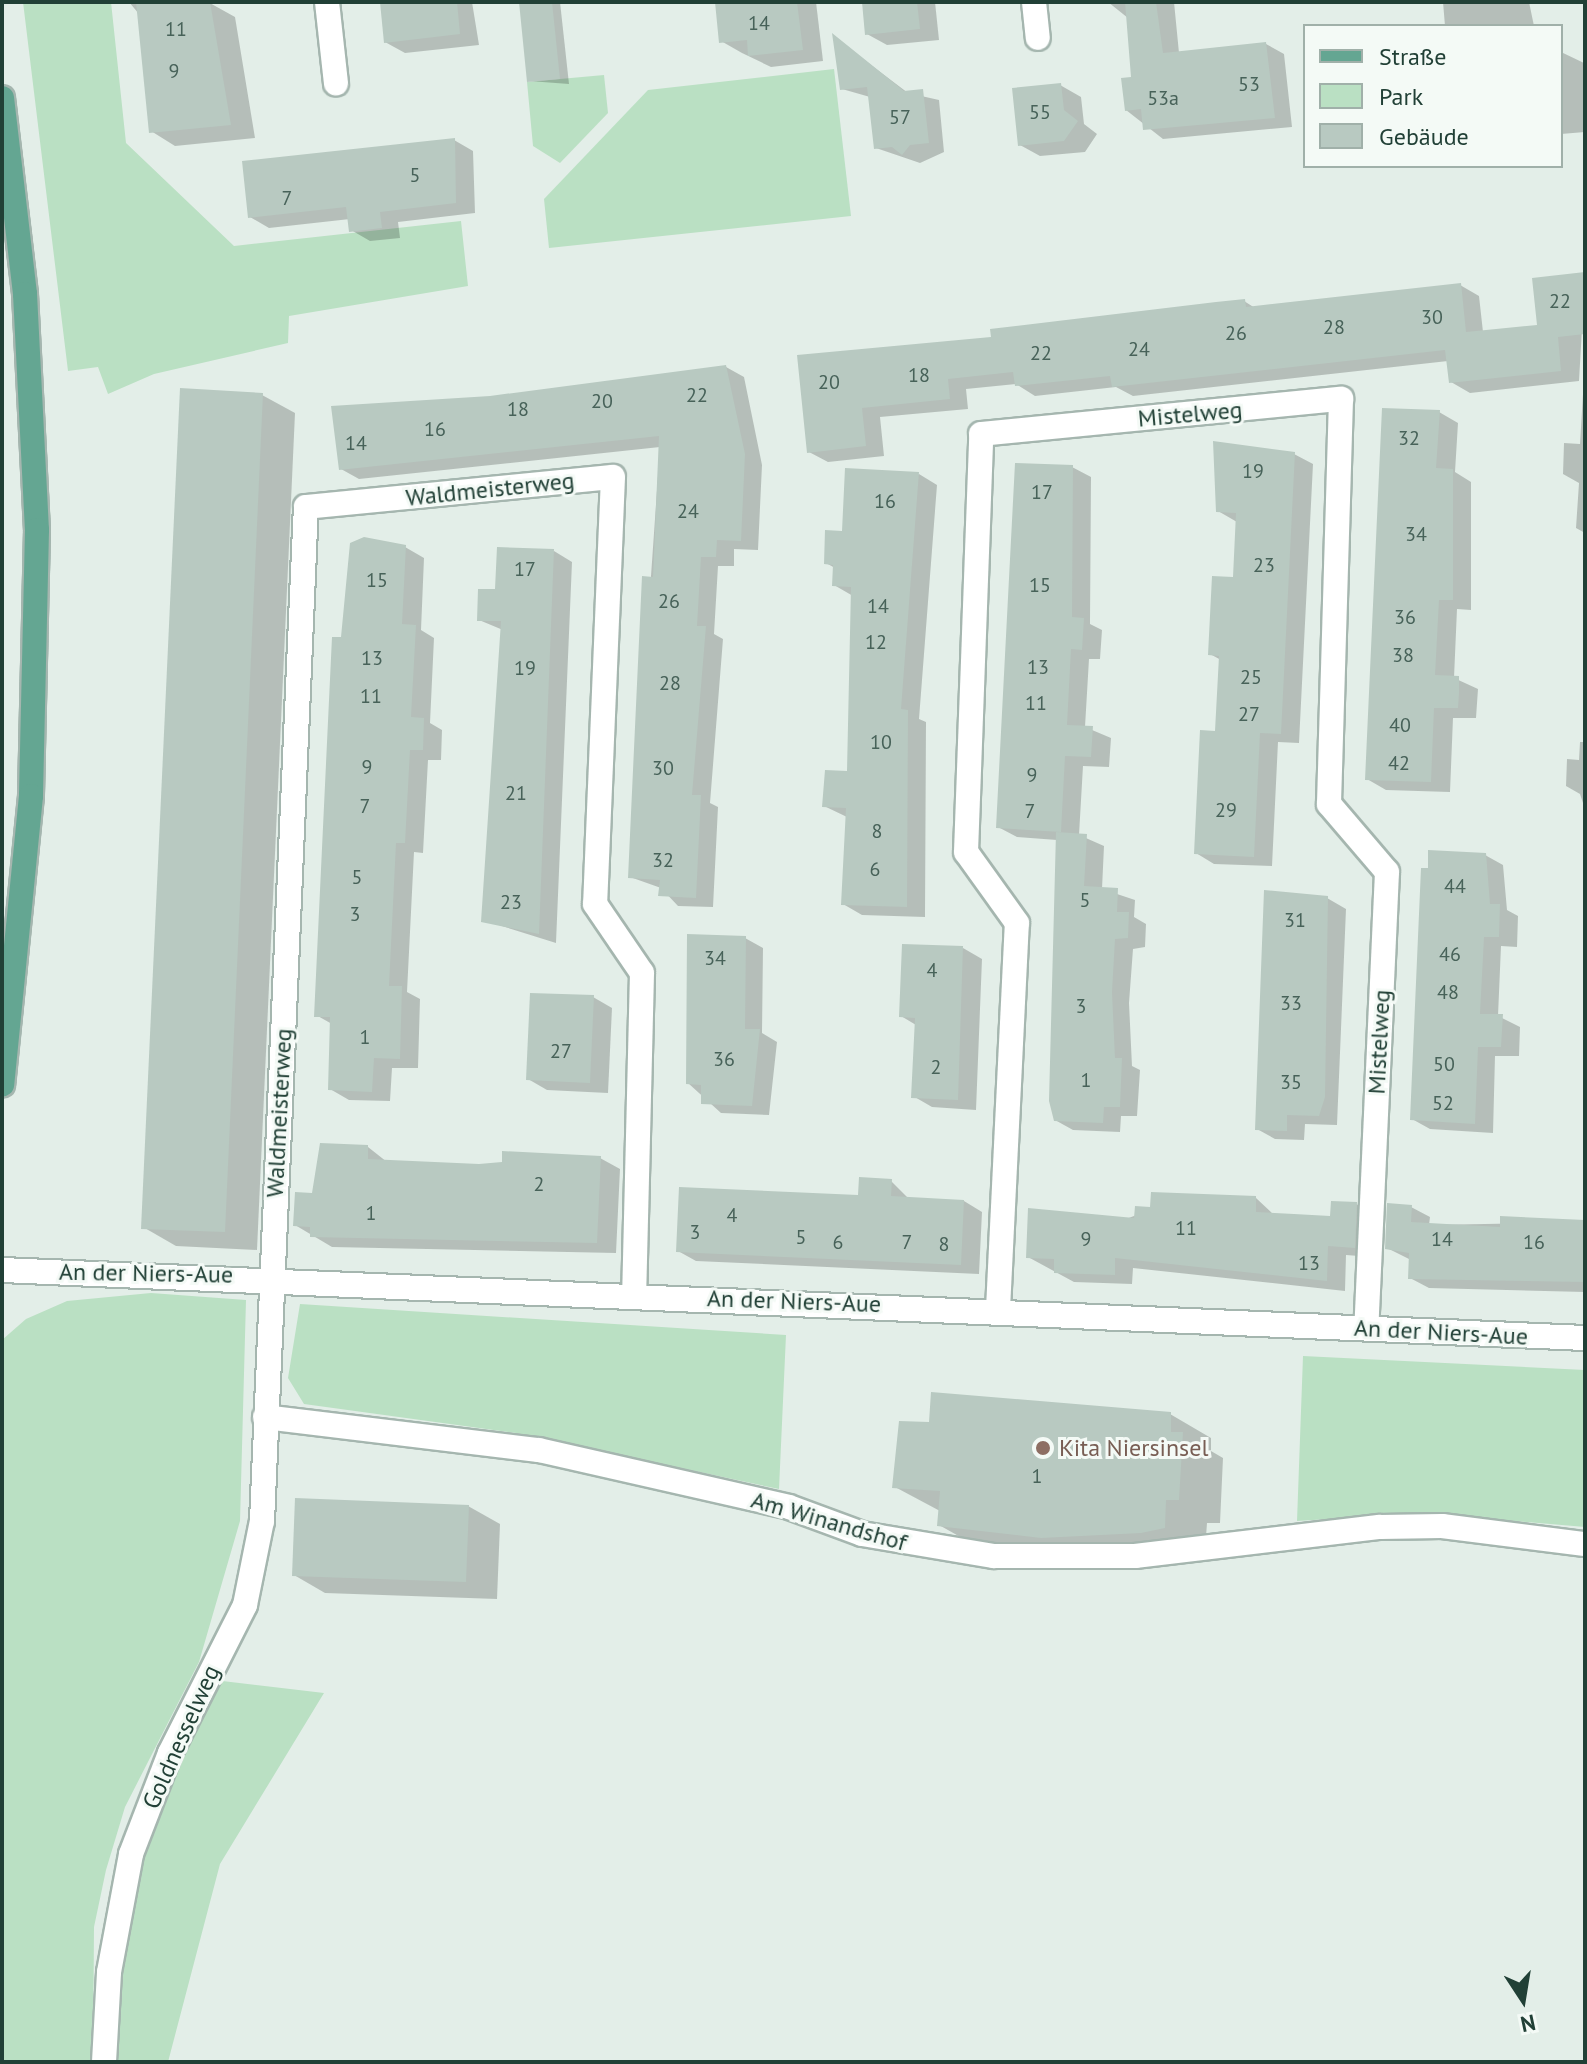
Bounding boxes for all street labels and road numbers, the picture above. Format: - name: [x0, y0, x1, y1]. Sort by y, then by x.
- street label: Mistelweg: [1137, 395, 1243, 433]
- street label: Waldmeisterweg: [404, 466, 576, 512]
- street label: Mistelweg: [1362, 989, 1396, 1095]
- street label: Waldmeisterweg: [260, 1028, 298, 1198]
- street label: An der Niers-Aue: [59, 1257, 233, 1289]
- street label: An der Niers-Aue: [707, 1284, 881, 1318]
- street label: An der Niers-Aue: [1353, 1313, 1529, 1351]
- street label: Am Winandshof: [748, 1485, 910, 1557]
- street label: Goldnesselweg: [136, 1661, 226, 1813]

